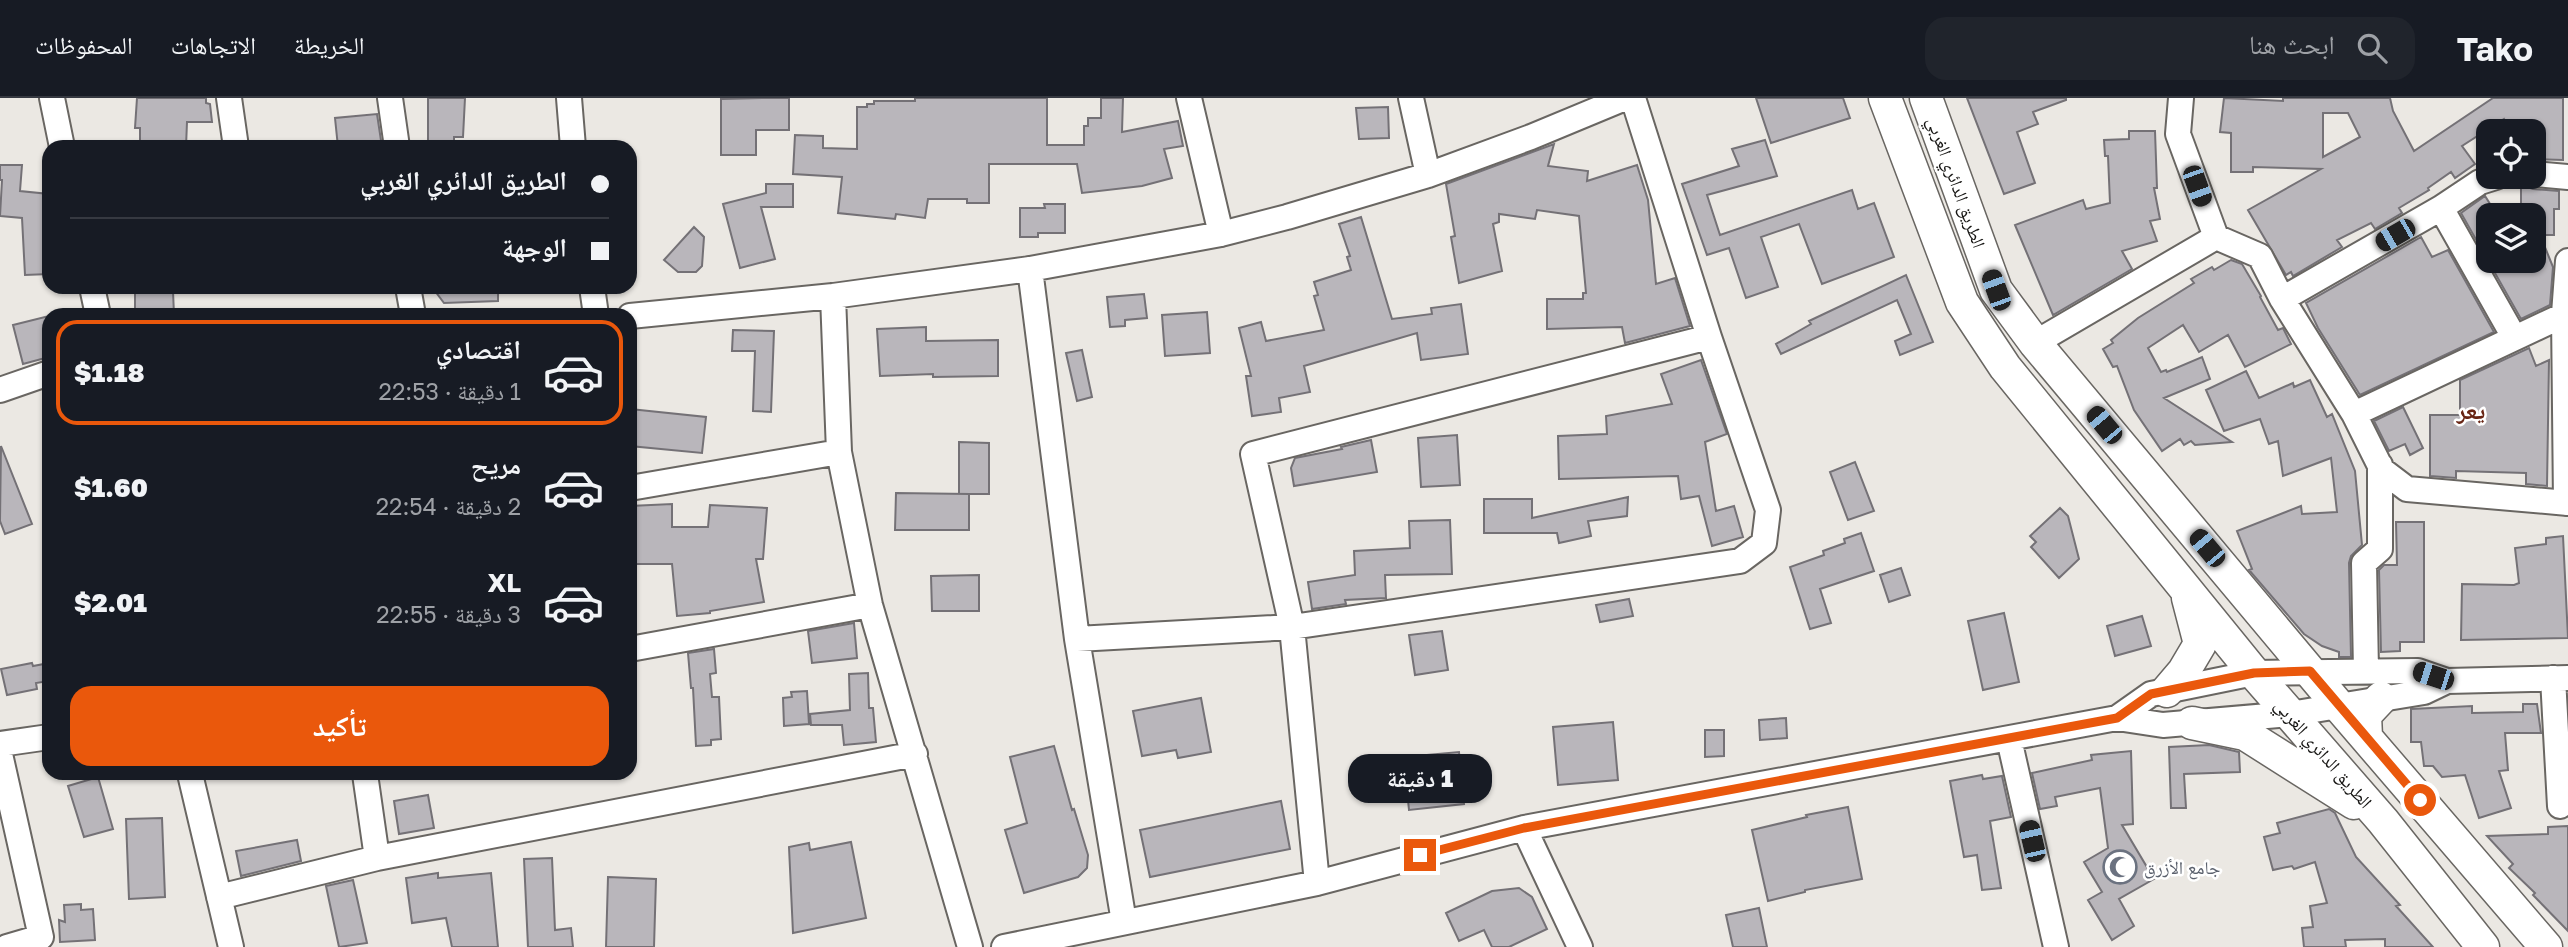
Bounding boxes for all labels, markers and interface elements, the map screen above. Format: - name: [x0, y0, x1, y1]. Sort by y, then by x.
- search box: [1925, 17, 2415, 80]
- text: ابحث هنا: [2249, 29, 2335, 60]
- icon: search: [2353, 29, 2391, 67]
- text: Tako: [2457, 29, 2533, 68]
- text: المحفوظات: [35, 30, 133, 59]
- text: الاتجاهات: [171, 30, 256, 59]
- text: الخريطة: [294, 30, 365, 59]
- street label: الطريق الدائري الغربي: [1919, 113, 1991, 252]
- map controls: [2476, 119, 2546, 273]
- button: locate: [2476, 119, 2546, 189]
- car: [2180, 163, 2215, 209]
- text: الطريق الدائري الغربي: [360, 165, 567, 196]
- button: layers: [2476, 203, 2546, 273]
- car: [2372, 215, 2419, 255]
- text: الوجهة: [502, 232, 567, 263]
- car: [1979, 267, 2014, 313]
- text: اقتصادي: [436, 334, 521, 365]
- icon: car: [542, 341, 605, 404]
- text: $1.18: [74, 357, 145, 388]
- text: 1 دقيقة · 22:53: [379, 377, 521, 405]
- district label: يعر: [2456, 395, 2485, 424]
- car: [2083, 402, 2126, 448]
- text: مريح: [471, 449, 521, 480]
- icon: car: [542, 456, 605, 519]
- text: $1.60: [74, 472, 148, 503]
- text: 2 دقيقة · 22:54: [376, 492, 521, 520]
- car: [2186, 525, 2229, 571]
- text: XL: [487, 567, 521, 598]
- icon: car: [542, 571, 605, 634]
- text: $2.01: [74, 587, 147, 618]
- text: 3 دقيقة · 22:55: [376, 600, 521, 628]
- car: [2410, 660, 2457, 692]
- button: تأكيد: [70, 686, 609, 766]
- street label: الطريق الدائري الغربي: [2267, 694, 2378, 815]
- callout: 1 دقيقة: [1348, 754, 1492, 802]
- text: 1 دقيقة: [1387, 764, 1453, 792]
- route start: [2404, 784, 2436, 816]
- car: [2018, 818, 2047, 864]
- route end: [1404, 839, 1436, 871]
- mosque icon: جامع الأزرق: [2101, 848, 2139, 886]
- place label: جامع الأزرق: [2144, 856, 2220, 880]

